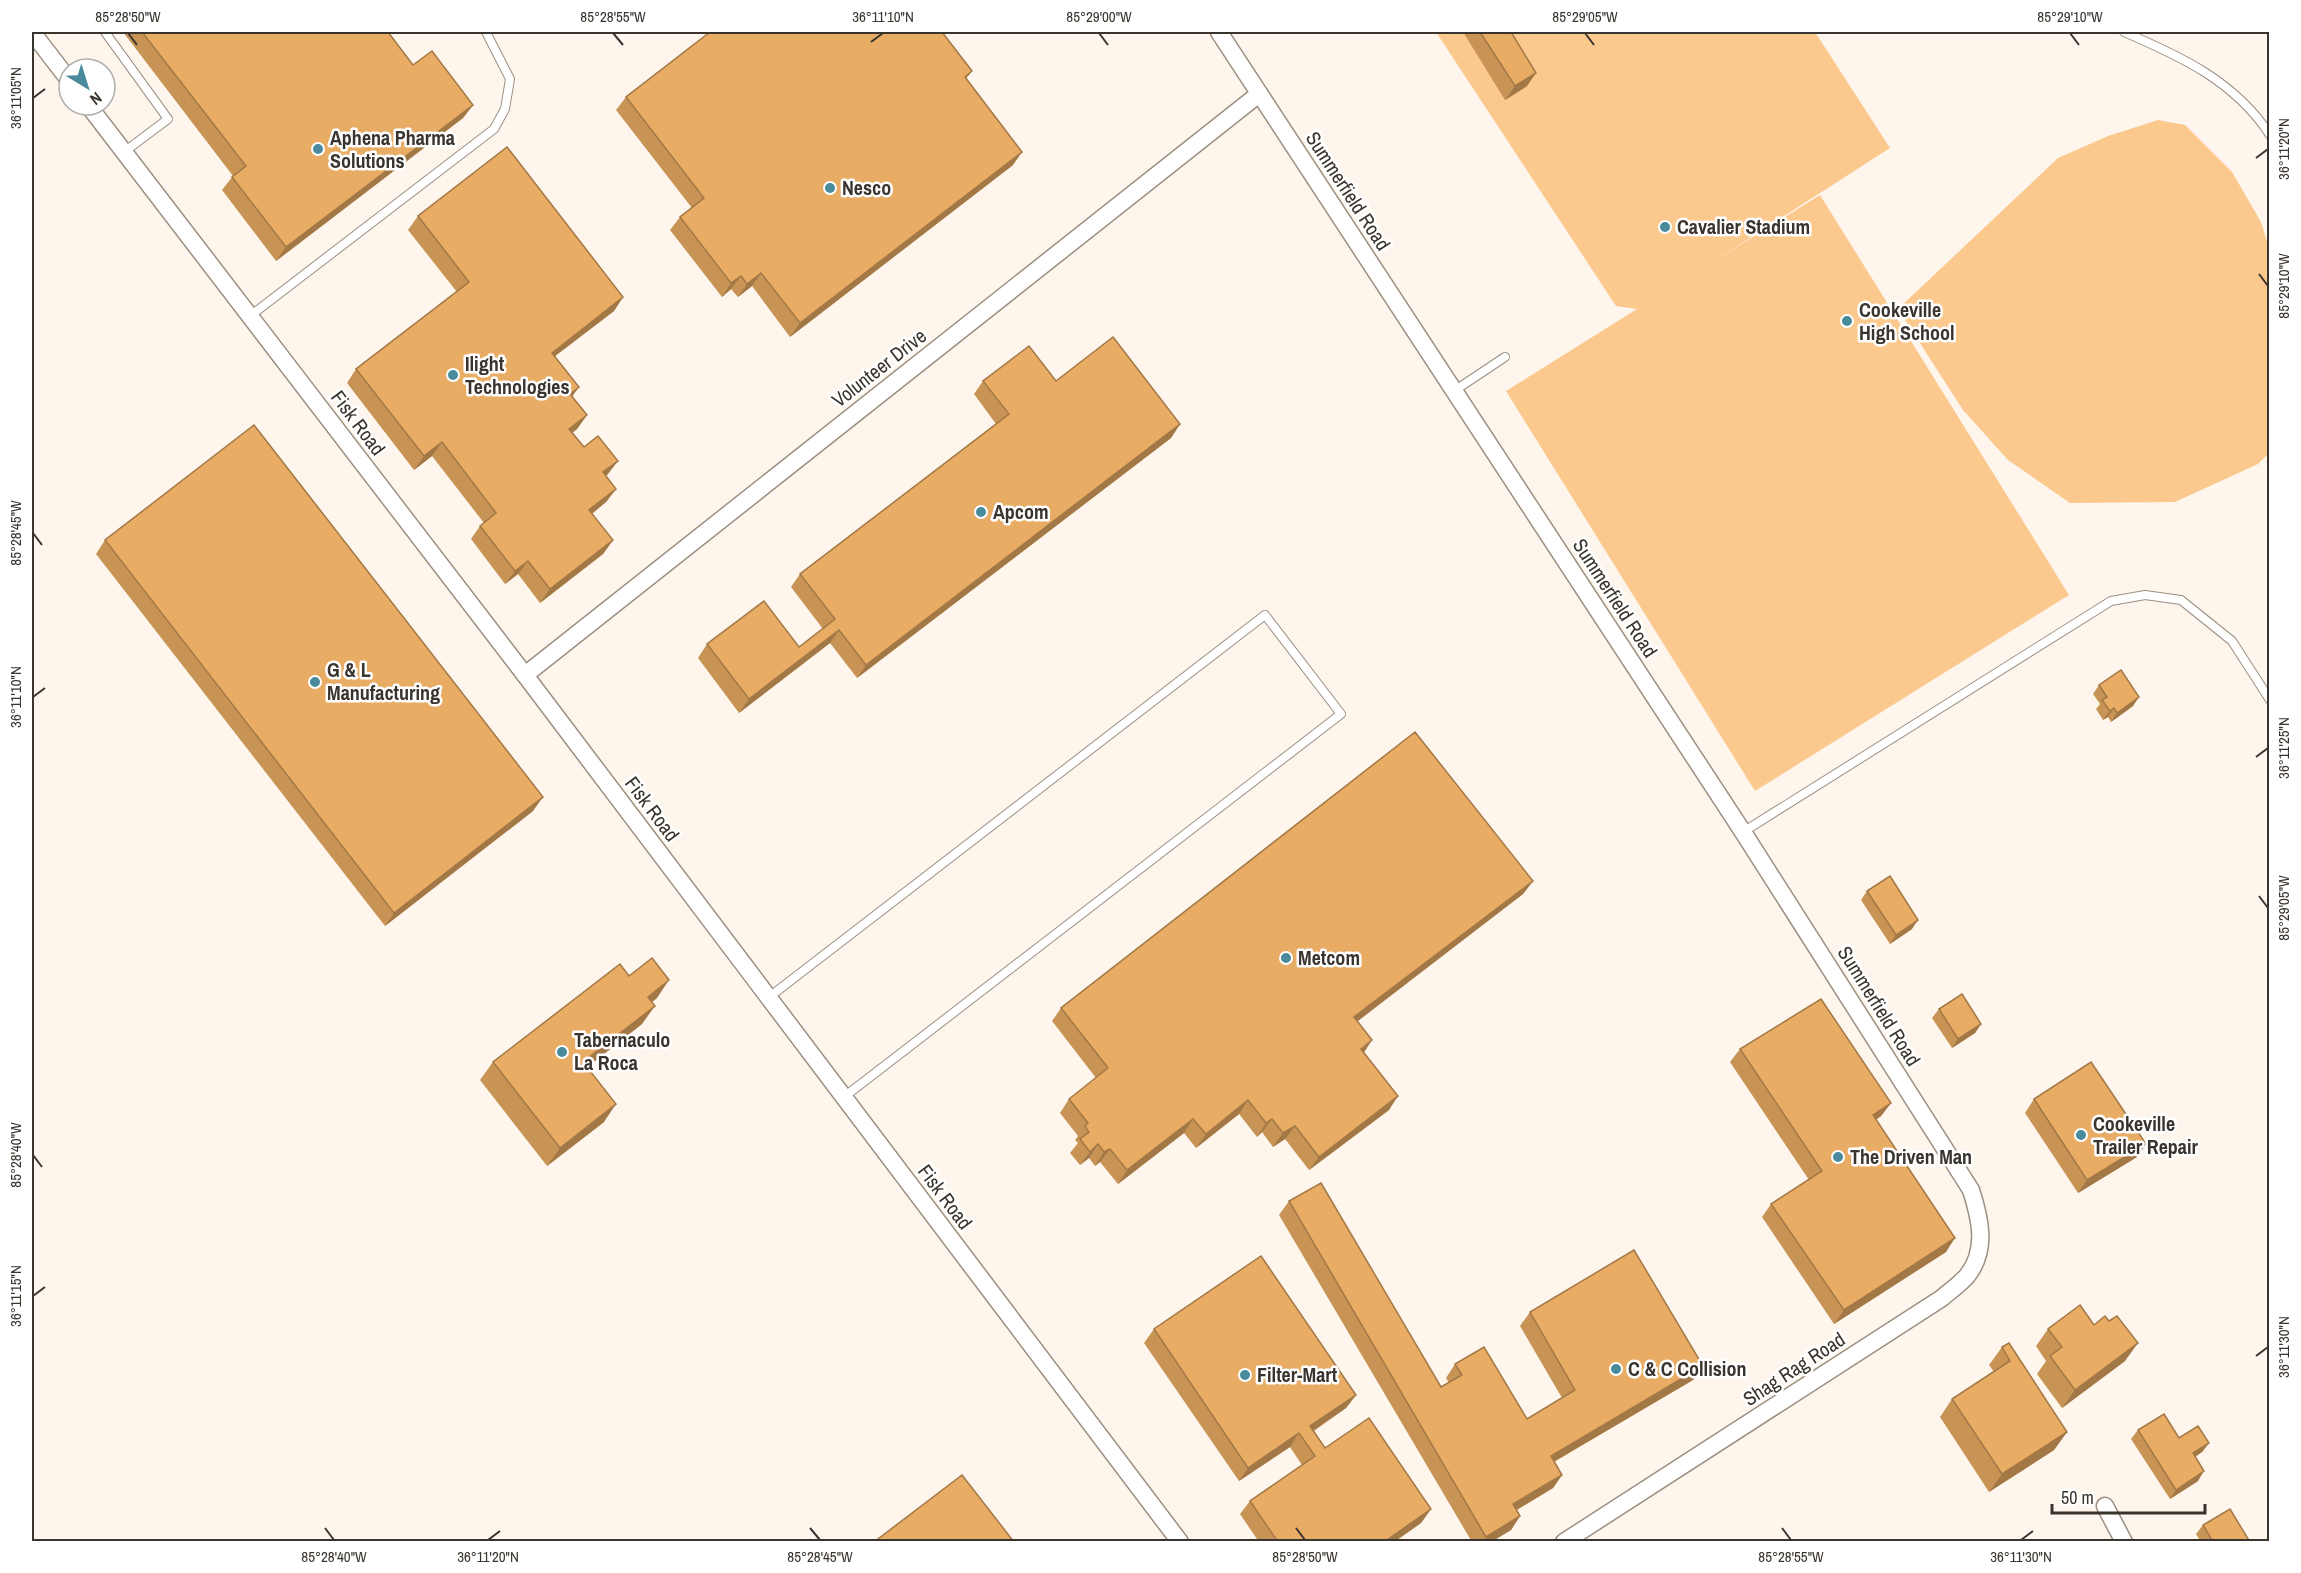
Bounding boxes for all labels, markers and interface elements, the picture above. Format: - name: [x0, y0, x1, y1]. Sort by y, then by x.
- text: 85°28'50"W: [95, 6, 161, 27]
- text: 85°28'55"W: [580, 6, 646, 27]
- text: 36°11'10"N: [852, 6, 914, 27]
- text: 85°29'00"W: [1066, 6, 1132, 27]
- text: 85°29'05"W: [1552, 6, 1618, 27]
- text: 85°29'10"W: [2037, 6, 2103, 27]
- north arrow: [57, 57, 117, 117]
- text: 36°11'05"N: [5, 67, 26, 129]
- text: N: [86, 87, 107, 110]
- text: 36°11'20"N: [2273, 118, 2294, 180]
- place label: Aphena Pharma Solutions: [330, 124, 455, 174]
- street label: Summerfield Road: [1300, 126, 1397, 255]
- marker: Aphena Pharma Solutions: [311, 142, 325, 156]
- place label: Nesco: [842, 174, 891, 201]
- marker: Nesco: [823, 181, 837, 195]
- place label: Cavalier Stadium: [1677, 213, 1810, 240]
- marker: Cavalier Stadium: [1658, 220, 1672, 234]
- text: 85°29'10"W: [2273, 253, 2294, 319]
- place label: Cookeville High School: [1859, 296, 1955, 346]
- marker: Cookeville High School: [1840, 314, 1854, 328]
- street label: Volunteer Drive: [826, 322, 932, 413]
- place label: Ilight Technologies: [465, 350, 570, 400]
- marker: Ilight Technologies: [446, 368, 460, 382]
- street label: Fisk Road: [325, 385, 392, 461]
- place label: Apcom: [993, 498, 1049, 525]
- text: 85°28'45"W: [5, 500, 26, 566]
- marker: Apcom: [974, 505, 988, 519]
- street label: Summerfield Road: [1567, 533, 1664, 662]
- place label: G & L Manufacturing: [327, 656, 440, 706]
- text: 36°11'10"N: [5, 666, 26, 728]
- marker: G & L Manufacturing: [308, 675, 322, 689]
- text: 36°11'25"N: [2273, 717, 2294, 779]
- street label: Fisk Road: [619, 771, 686, 847]
- text: 85°29'05"W: [2273, 875, 2294, 941]
- street label: Summerfield Road: [1832, 941, 1927, 1071]
- place label: Metcom: [1298, 944, 1360, 971]
- marker: Metcom: [1279, 951, 1293, 965]
- place label: Tabernaculo La Roca: [574, 1026, 670, 1076]
- marker: Tabernaculo La Roca: [555, 1045, 569, 1059]
- place label: Cookeville Trailer Repair: [2093, 1110, 2198, 1160]
- text: 85°28'40"W: [5, 1122, 26, 1188]
- marker: Cookeville Trailer Repair: [2074, 1128, 2088, 1142]
- place label: The Driven Man: [1850, 1143, 1972, 1170]
- marker: The Driven Man: [1831, 1150, 1845, 1164]
- street label: Fisk Road: [912, 1159, 979, 1235]
- text: 36°11'15"N: [5, 1265, 26, 1327]
- text: 36°11'30"N: [2273, 1316, 2294, 1378]
- street label: Shag Rag Road: [1737, 1325, 1850, 1412]
- place label: C & C Collision: [1628, 1355, 1746, 1382]
- place label: Filter-Mart: [1257, 1361, 1338, 1388]
- marker: C & C Collision: [1609, 1362, 1623, 1376]
- marker: Filter-Mart: [1238, 1368, 1252, 1382]
- scale bar: [2052, 1477, 2205, 1515]
- text: 50 m: [2061, 1485, 2094, 1510]
- text: 85°28'40"W: [301, 1546, 367, 1567]
- text: 36°11'20"N: [457, 1546, 519, 1567]
- text: 85°28'45"W: [787, 1546, 853, 1567]
- text: 85°28'50"W: [1272, 1546, 1338, 1567]
- text: 85°28'55"W: [1758, 1546, 1824, 1567]
- text: 36°11'30"N: [1990, 1546, 2052, 1567]

